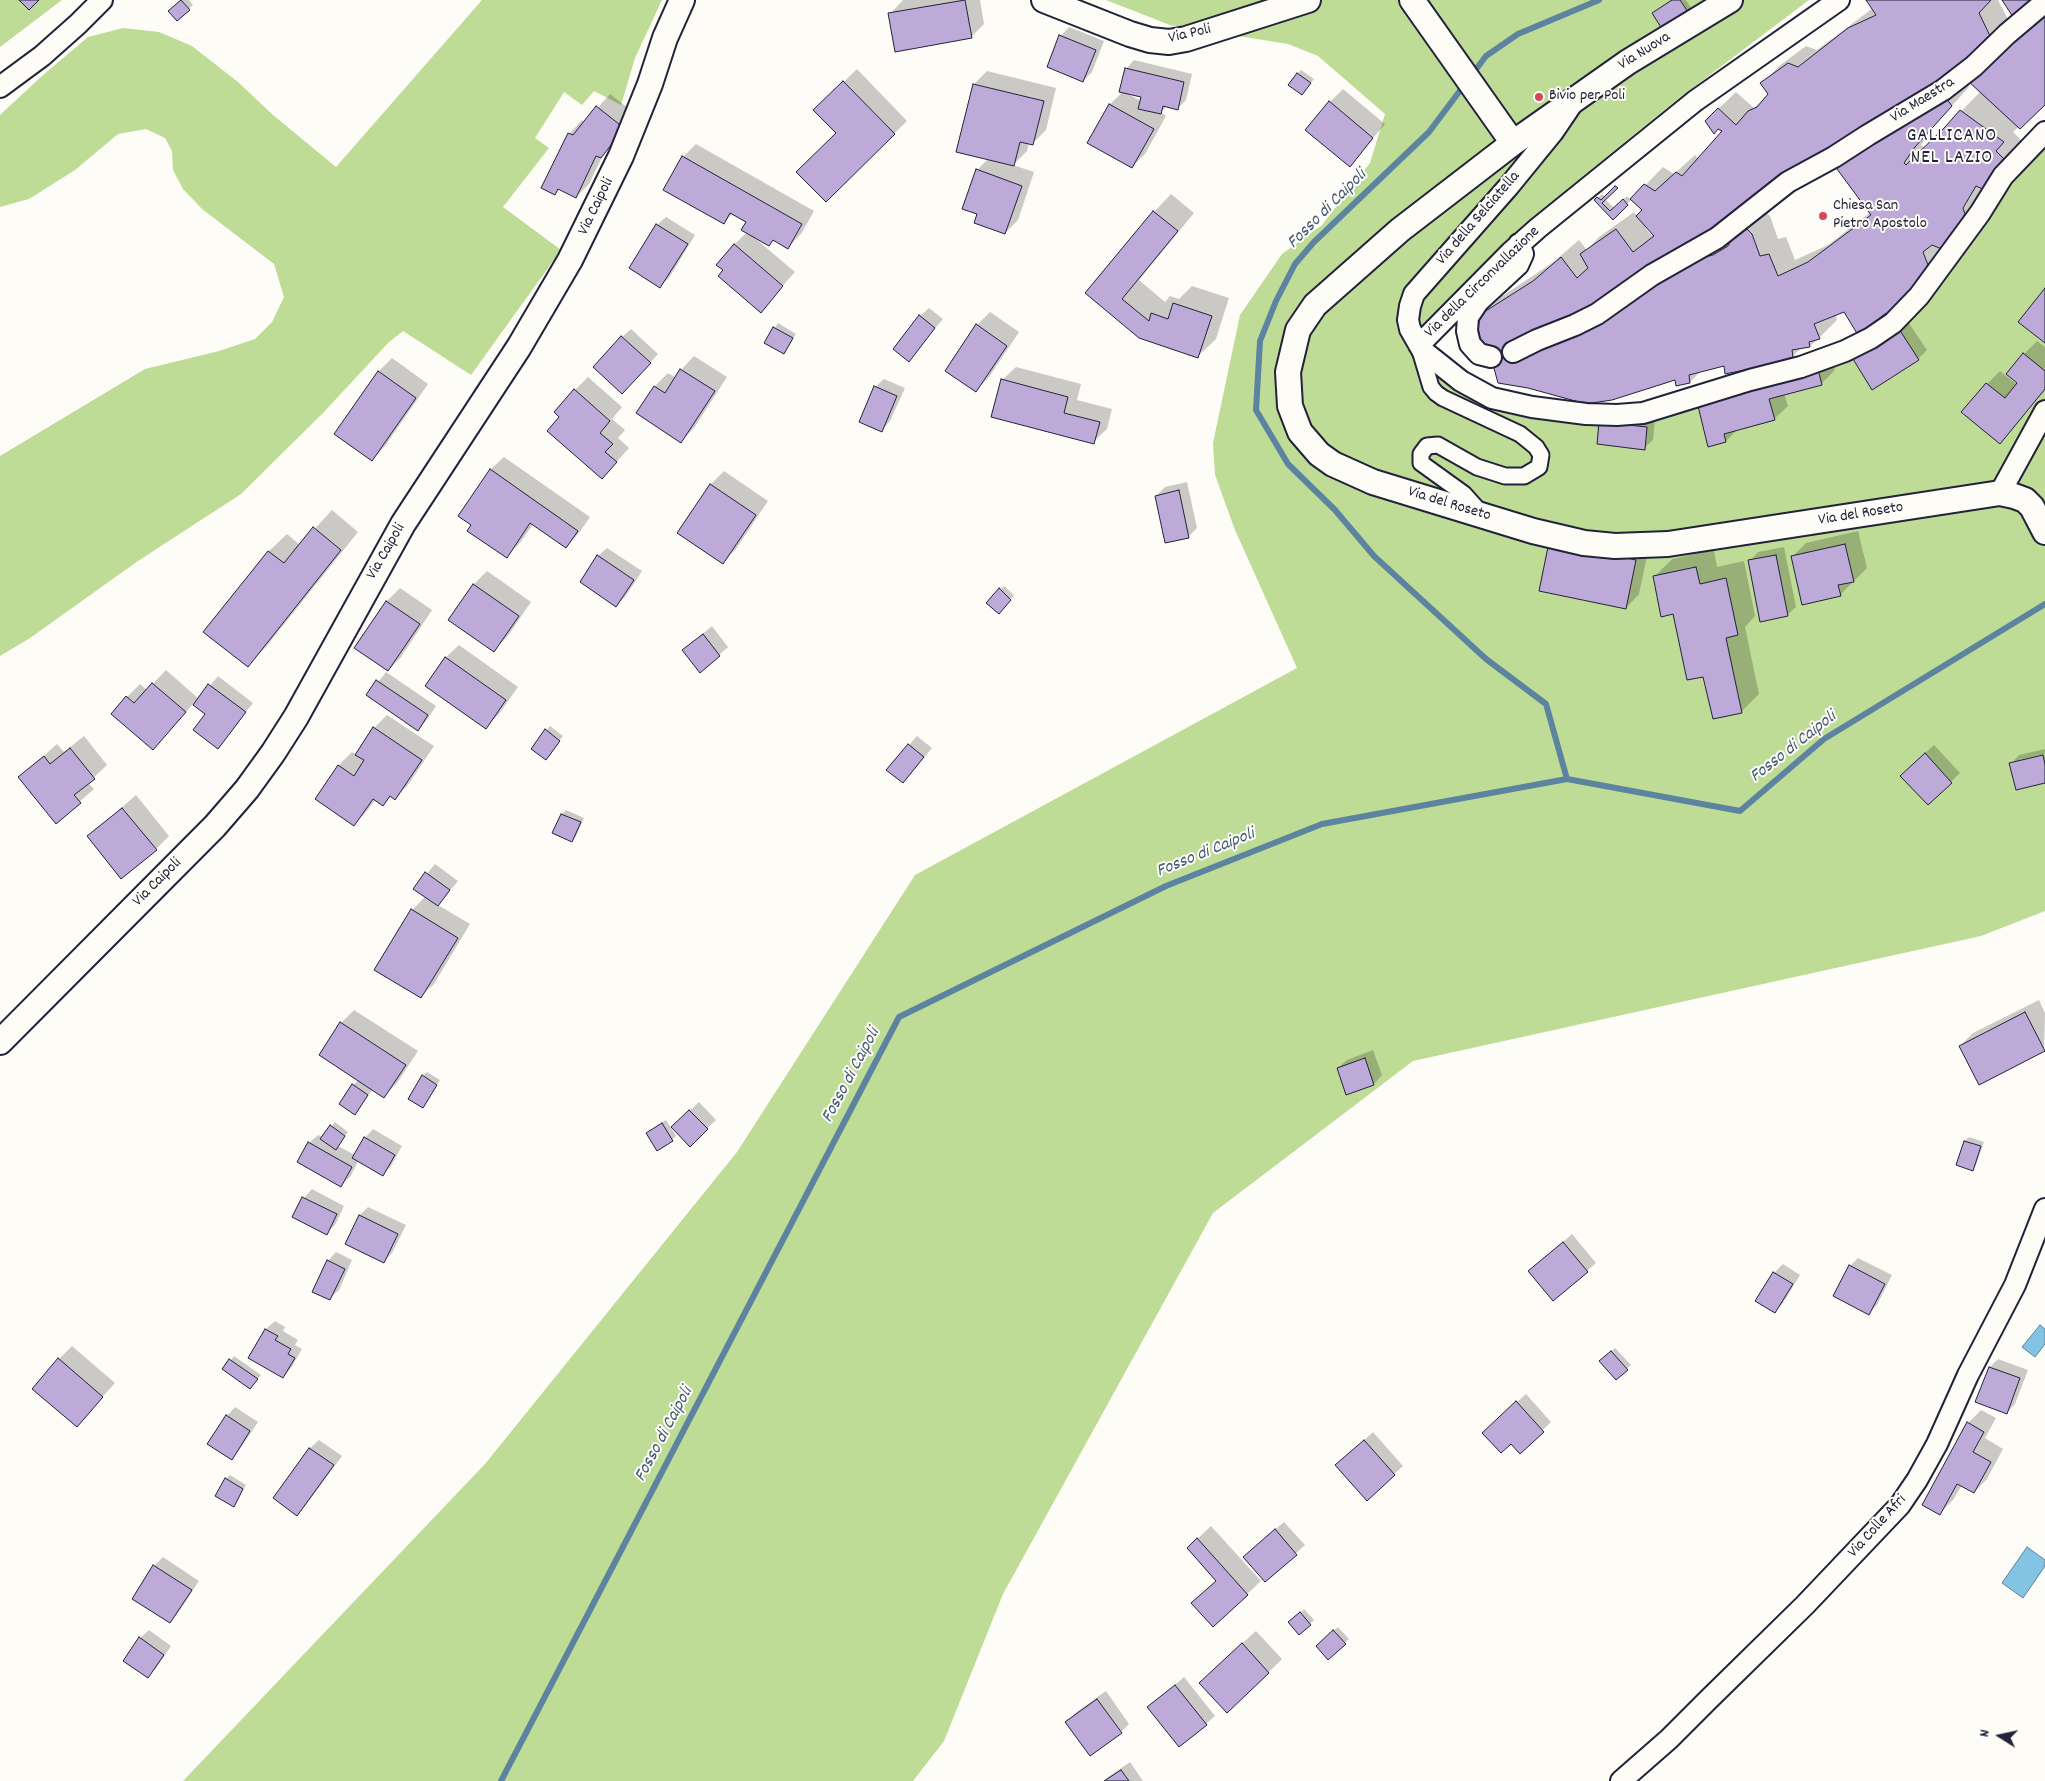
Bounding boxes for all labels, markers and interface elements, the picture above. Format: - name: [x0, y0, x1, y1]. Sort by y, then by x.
- street label: Via Poli: [1167, 21, 1213, 49]
- street label: Via Nuova: [1615, 29, 1675, 75]
- street label: Via Maestra: [1887, 74, 1959, 128]
- place label: Bivio per Poli: [1549, 87, 1625, 107]
- marker: Bivio per Poli: [1533, 91, 1545, 103]
- district label: GALLICANO NEL LAZIO: [1906, 126, 1998, 170]
- water label: Fosso di Caipoli: [1284, 166, 1372, 254]
- street label: Via della Selciatella: [1433, 168, 1525, 270]
- street label: Via Caipoli: [575, 175, 619, 239]
- place label: Chiesa San Pietro Apostolo: [1833, 197, 1927, 235]
- marker: Chiesa San Pietro Apostolo: [1817, 210, 1829, 222]
- street label: Via della Circonvallazione: [1421, 223, 1545, 343]
- street label: Via del Roseto: [1405, 483, 1493, 527]
- street label: Via del Roseto: [1817, 499, 1905, 531]
- street label: Via Caipoli: [363, 521, 411, 583]
- water label: Fosso di Caipoli: [1746, 708, 1842, 788]
- water label: Fosso di Caipoli: [1154, 825, 1258, 883]
- street label: Via Caipoli: [130, 855, 186, 911]
- water label: Fosso di Caipoli: [818, 1025, 886, 1127]
- water label: Fosso di Caipoli: [631, 1384, 699, 1486]
- street label: Via Colle Afri: [1845, 1491, 1911, 1563]
- north arrow: [1975, 1711, 2025, 1761]
- text: N: [1975, 1728, 1996, 1739]

